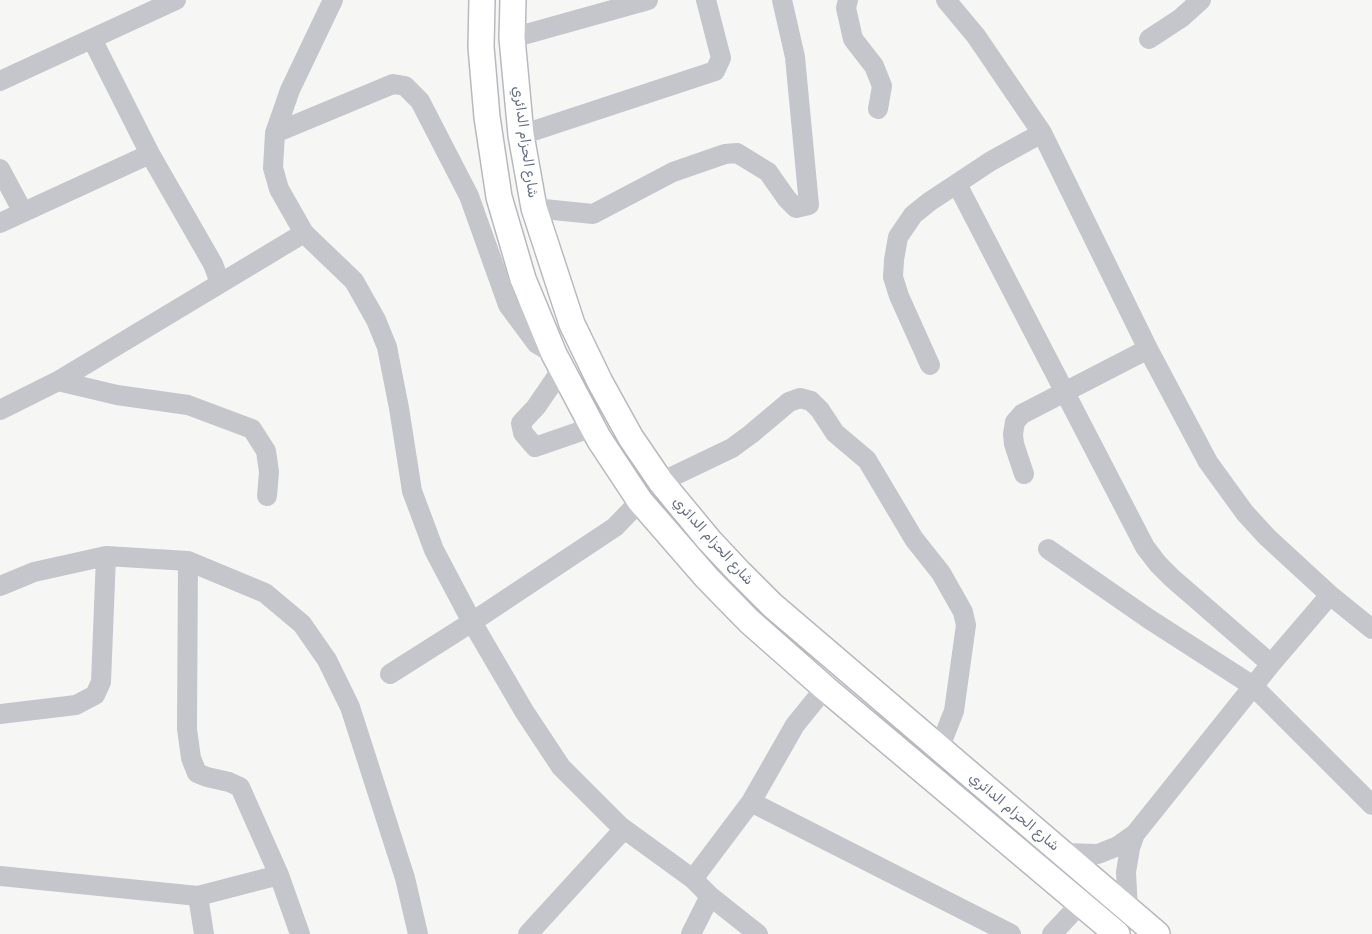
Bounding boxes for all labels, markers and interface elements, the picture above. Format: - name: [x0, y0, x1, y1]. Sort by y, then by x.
- street label: شارع الحزام الدائري: [509, 85, 541, 199]
- street label: شارع الحزام الدائري: [669, 493, 757, 589]
- street label: شارع الحزام الدائري: [965, 769, 1063, 855]

